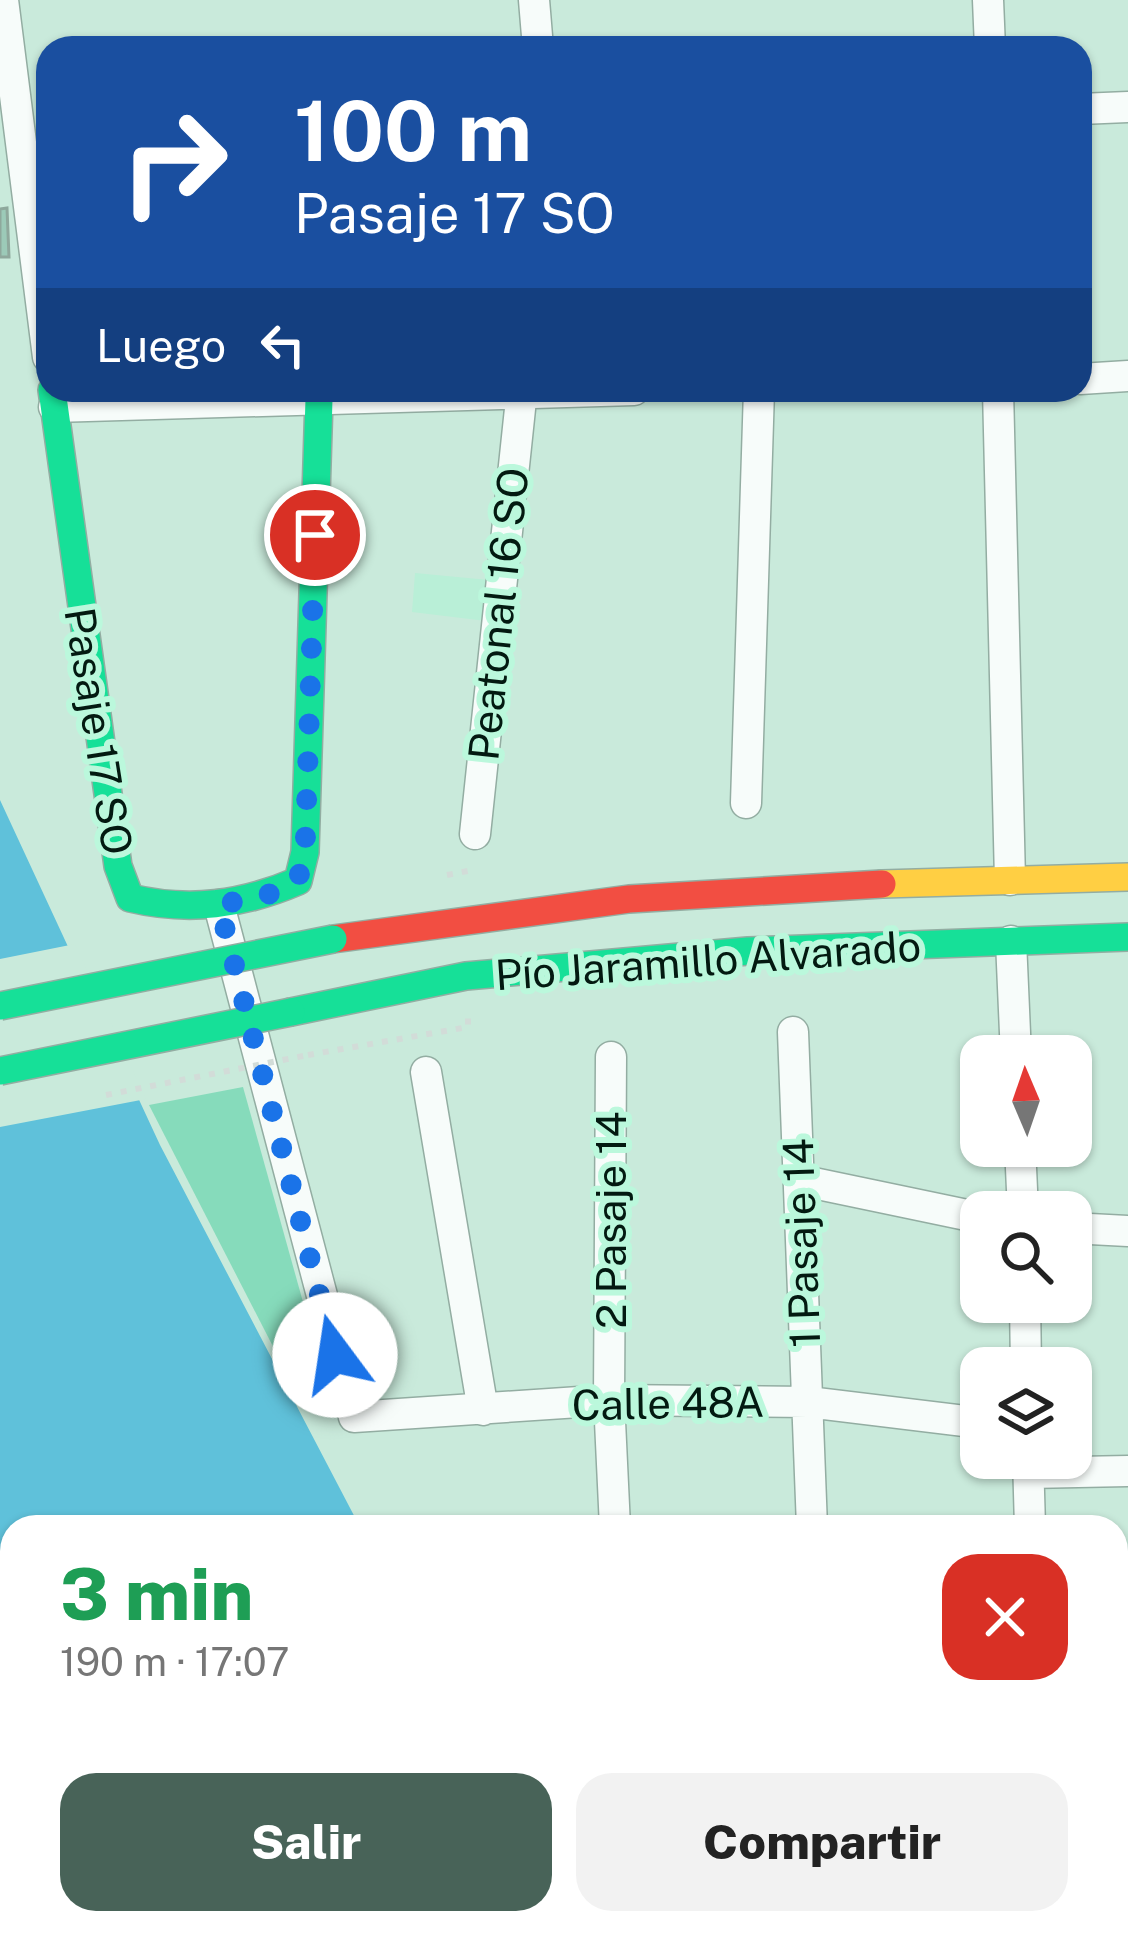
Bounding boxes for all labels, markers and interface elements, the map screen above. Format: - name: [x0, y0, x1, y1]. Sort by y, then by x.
- text: 100 m: [294, 81, 532, 180]
- icon: right: [96, 84, 252, 240]
- text: Pasaje 17 SO: [294, 182, 615, 245]
- icon: left: [250, 312, 316, 378]
- text: Luego: [96, 319, 226, 372]
- street label: Peatonal 16 SO: [458, 465, 538, 763]
- pin: [264, 484, 366, 586]
- icon: arrive: [282, 502, 348, 568]
- street label: Pasaje 17 SO: [55, 604, 143, 858]
- street label: Pío Jaramillo Alvarado: [493, 921, 923, 999]
- north arrow: [960, 1035, 1092, 1167]
- map controls: [960, 1035, 1092, 1479]
- street label: 2 Pasaje 14: [586, 1111, 635, 1329]
- street label: 1 Pasaje 14: [773, 1137, 829, 1349]
- button: search: [960, 1191, 1092, 1323]
- position arrow: [272, 1292, 398, 1418]
- button: layers: [960, 1347, 1092, 1479]
- street label: Calle 48A: [571, 1377, 765, 1429]
- text: 3 min: [60, 1552, 253, 1636]
- button: close: [942, 1554, 1068, 1680]
- text: 190 m · 17:07: [60, 1639, 289, 1685]
- button: Salir: [60, 1773, 552, 1911]
- button: Compartir: [576, 1773, 1068, 1911]

